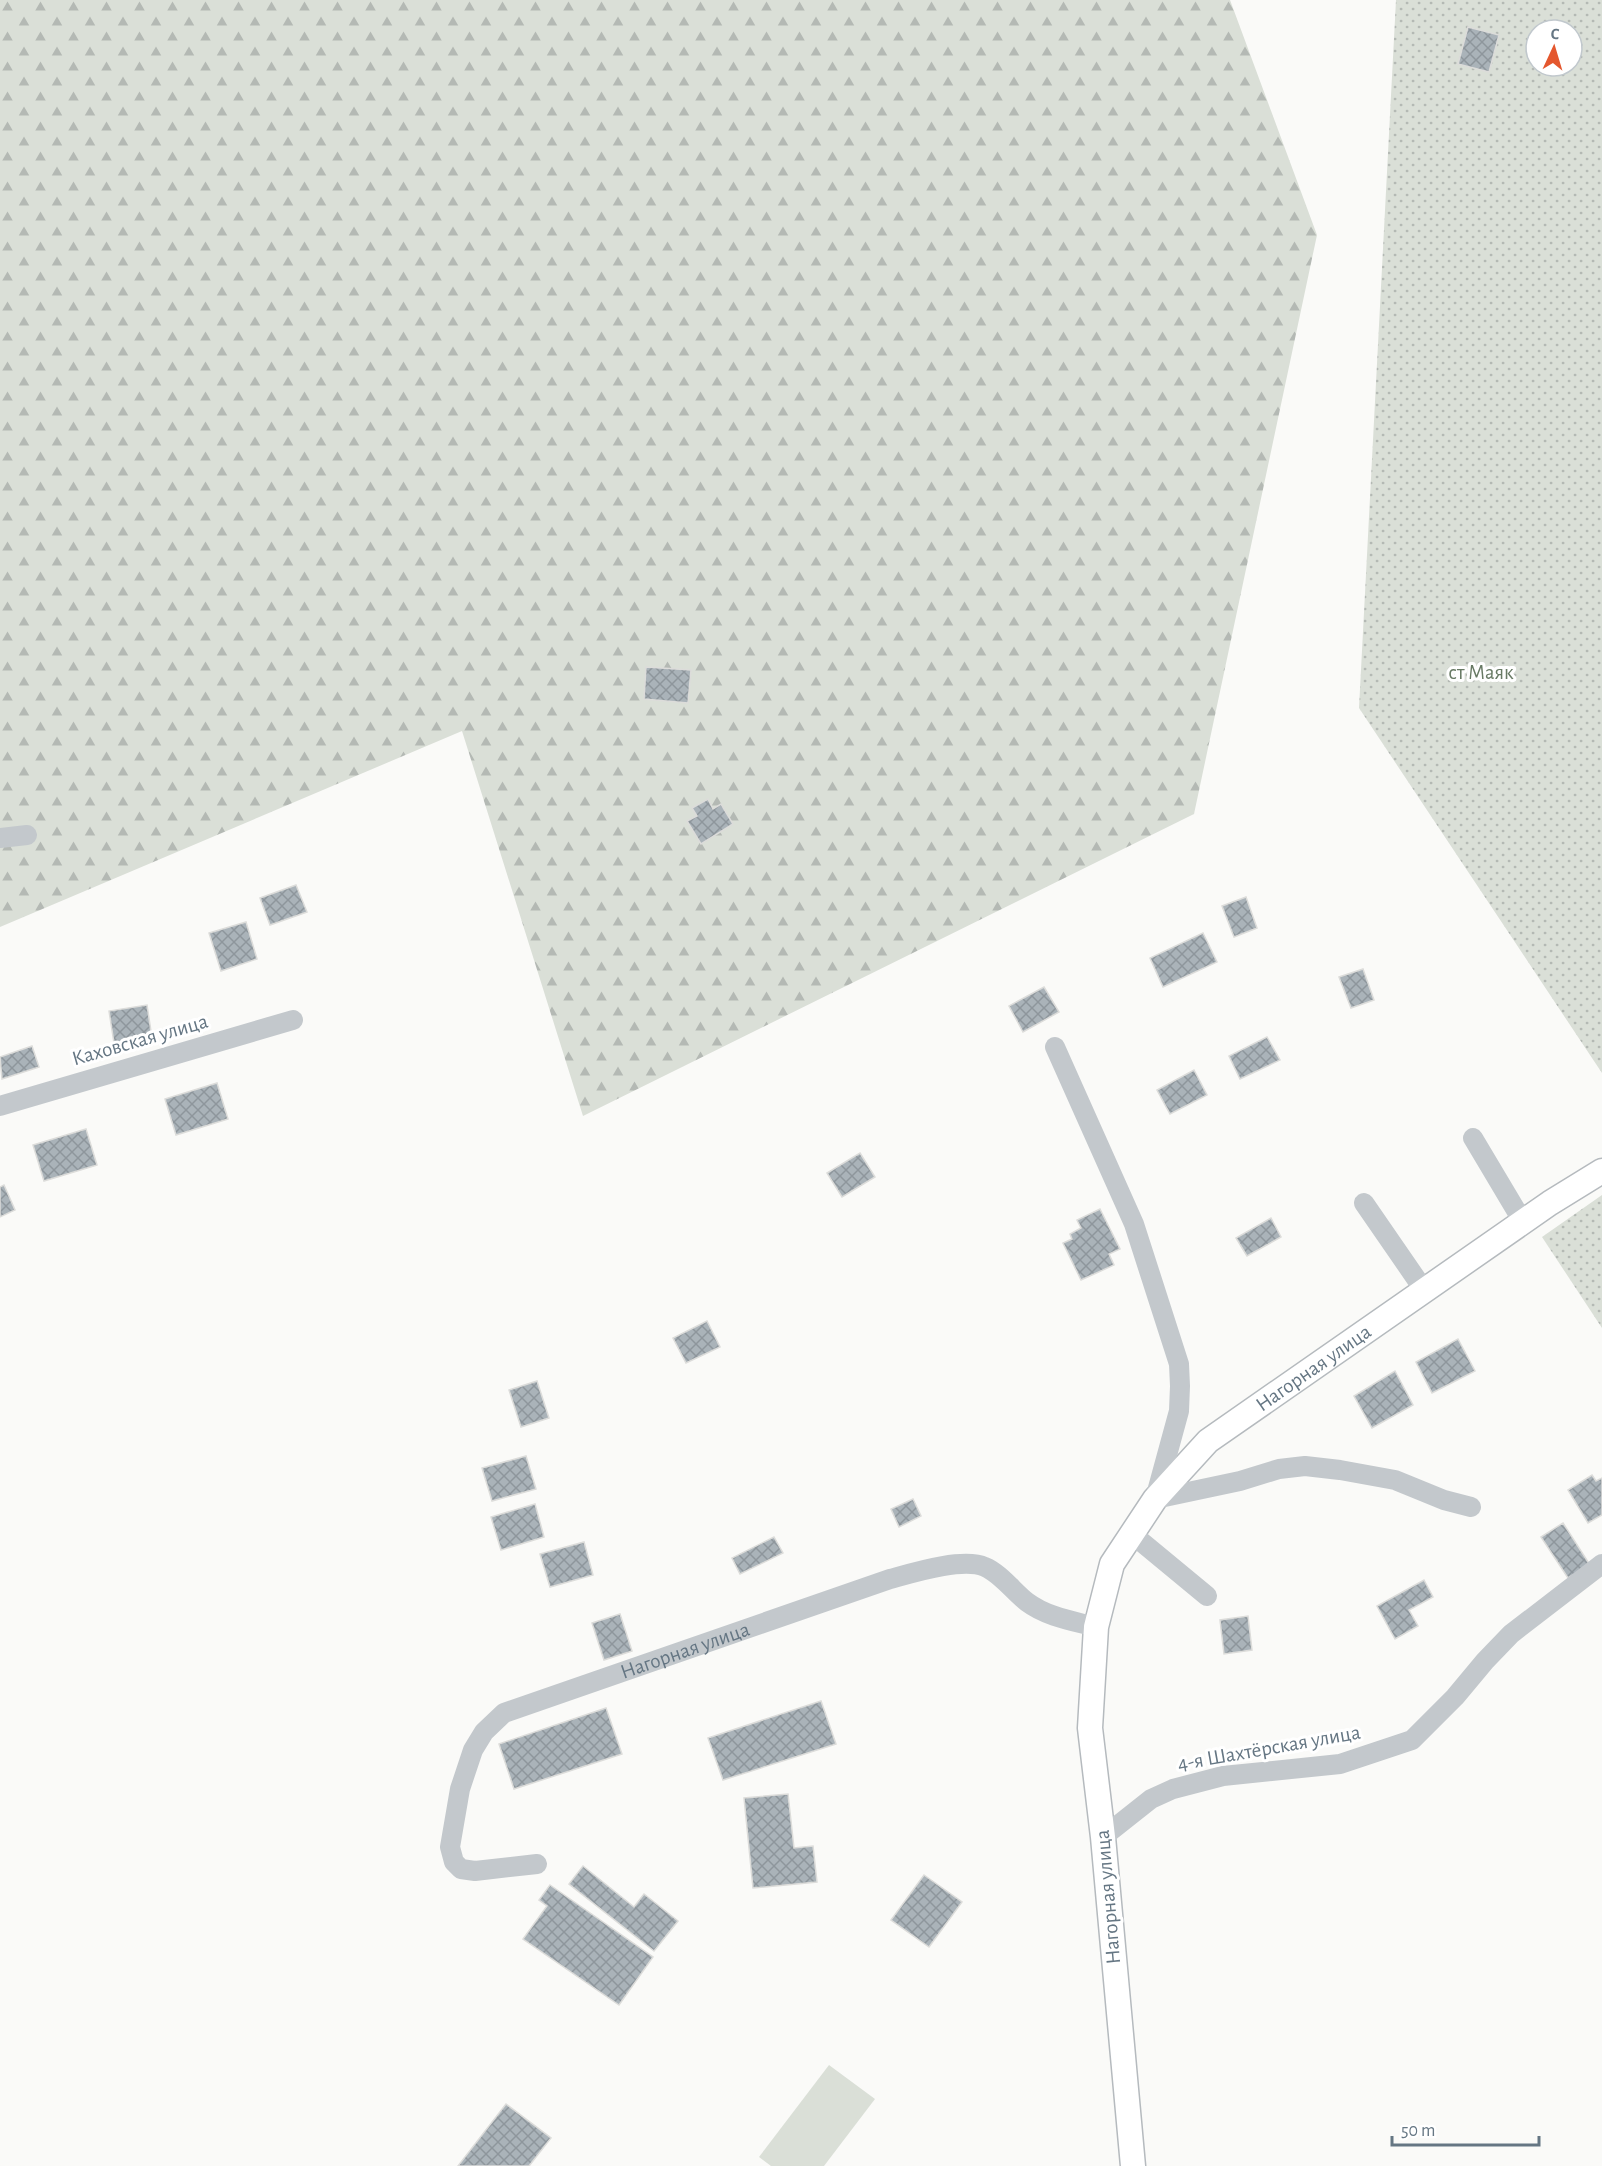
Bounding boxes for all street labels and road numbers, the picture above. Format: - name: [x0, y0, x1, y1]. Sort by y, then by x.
- street label: Каховская улица: [70, 1010, 211, 1069]
- street label: Нагорная улица: [1252, 1320, 1375, 1415]
- street label: Нагорная улица: [617, 1618, 753, 1682]
- street label: 4-я Шахтёрская улица: [1176, 1721, 1363, 1774]
- street label: Нагорная улица: [1092, 1828, 1124, 1965]

